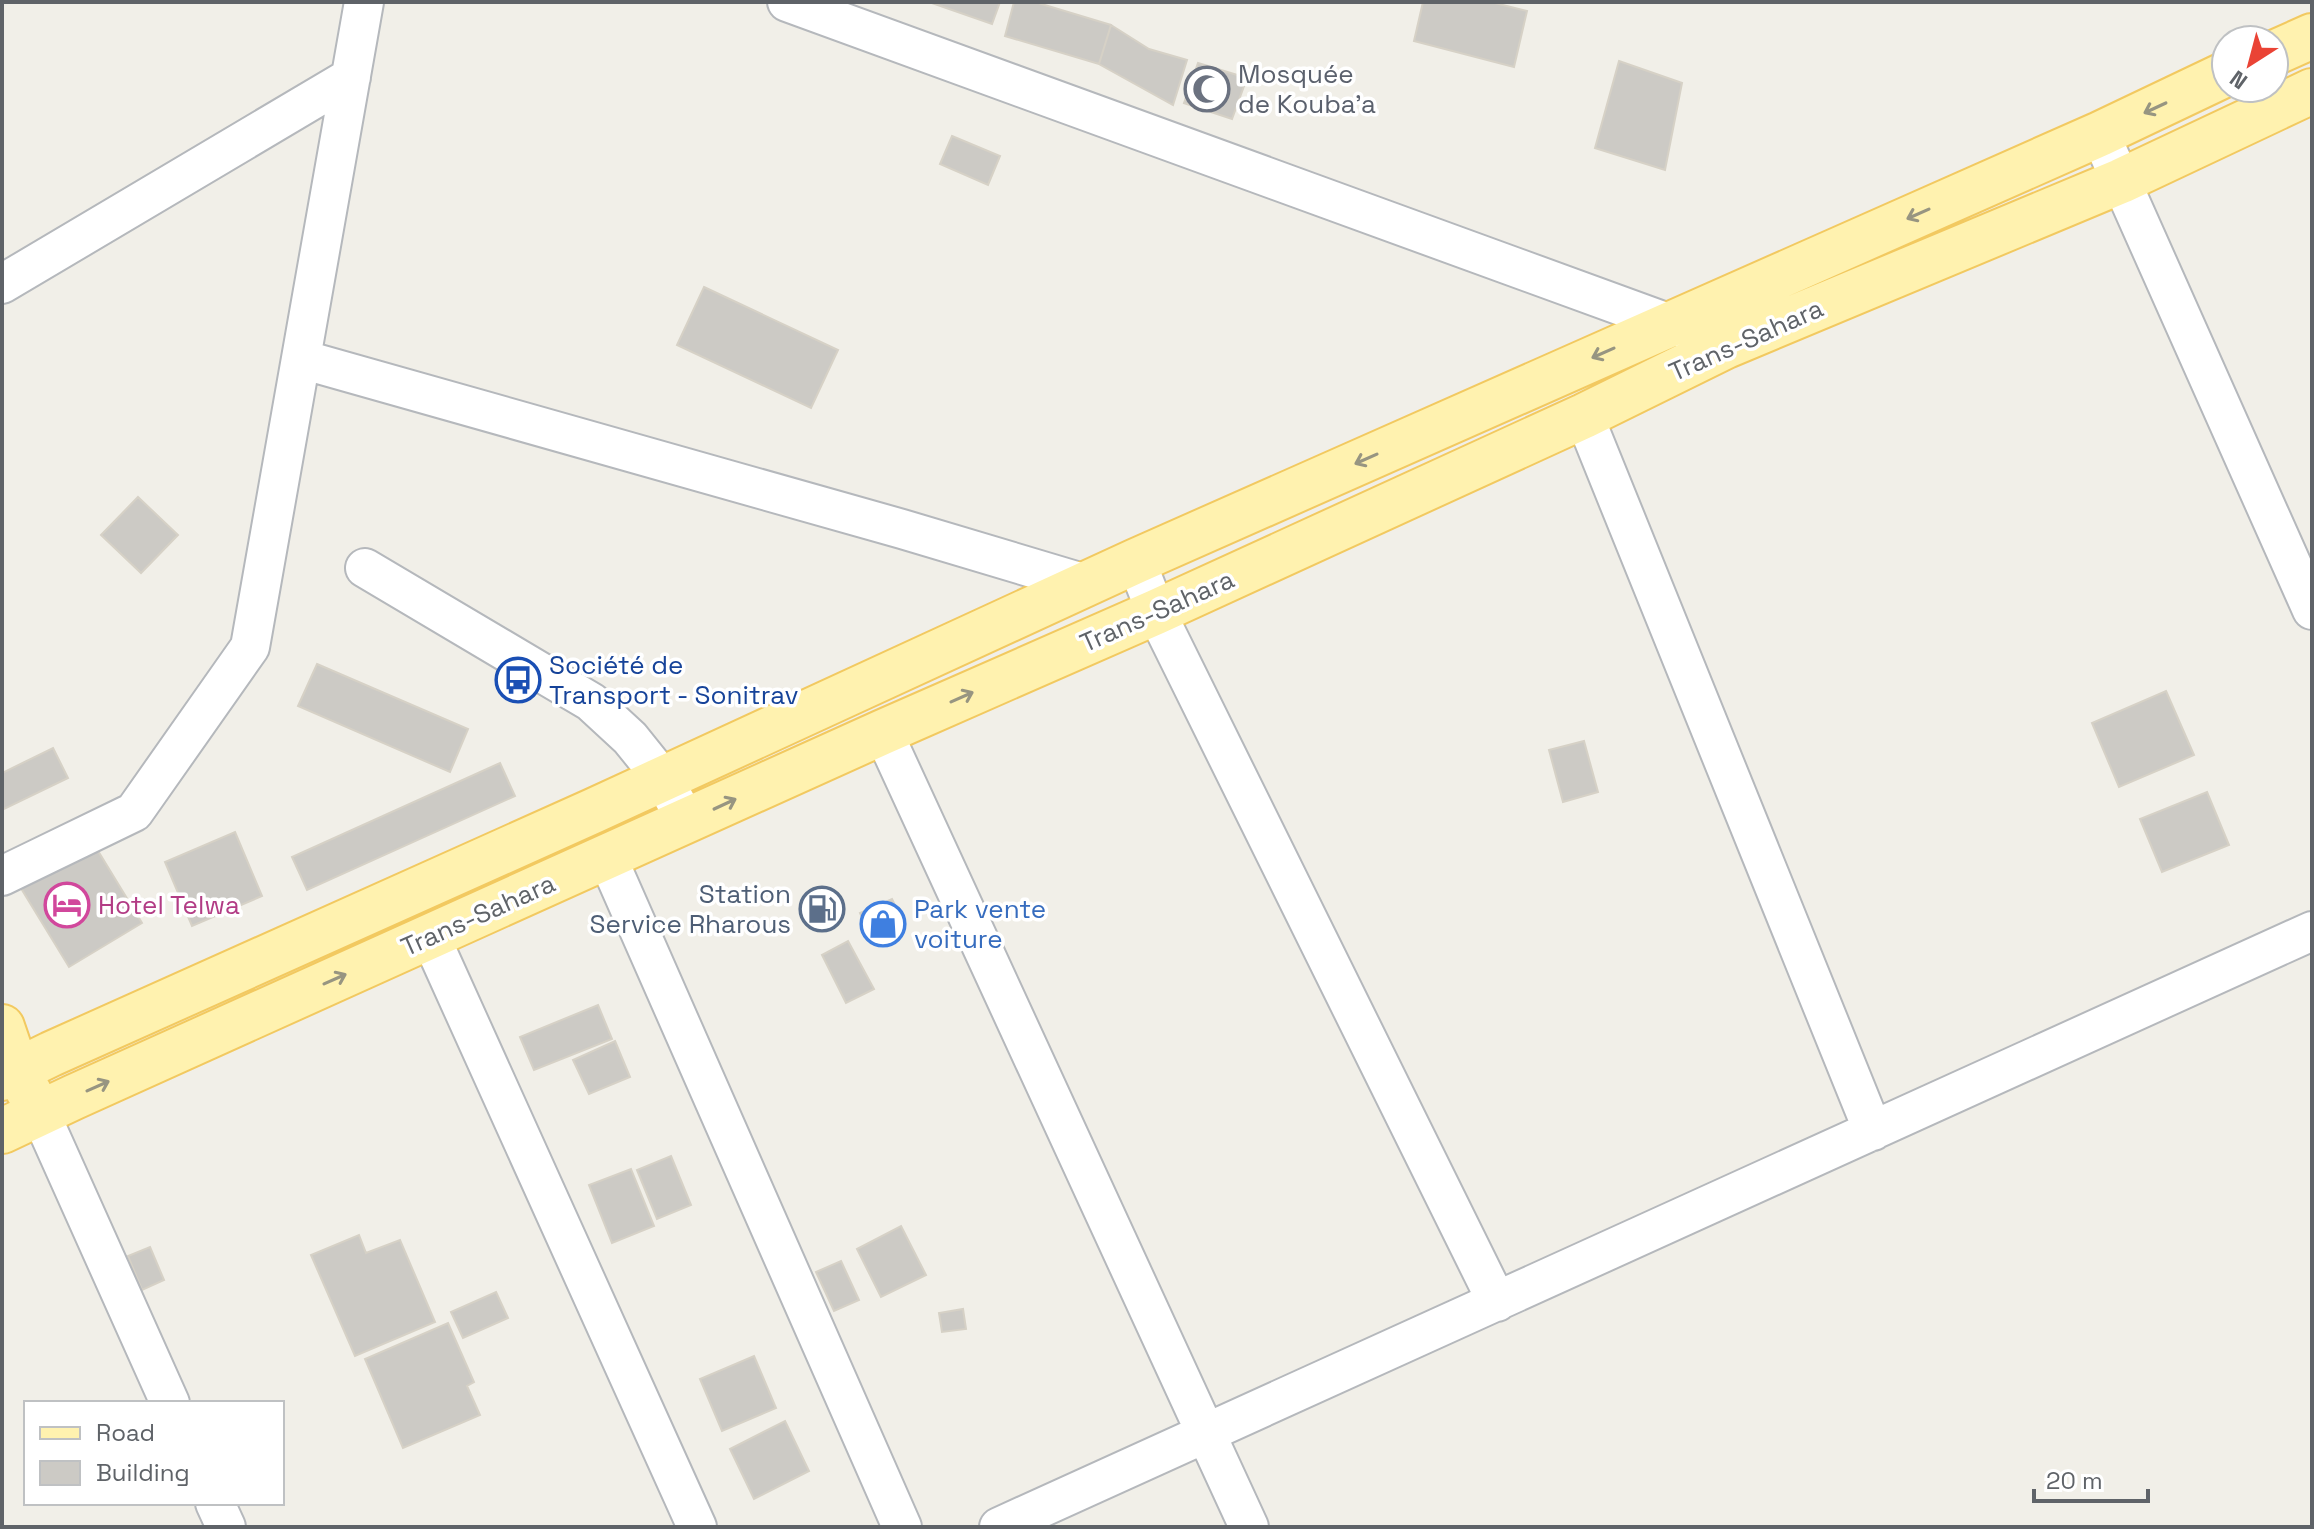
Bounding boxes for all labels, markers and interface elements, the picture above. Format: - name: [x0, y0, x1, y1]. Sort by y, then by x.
- north arrow: [2210, 24, 2290, 104]
- place label: Mosquée de Kouba’a: [1238, 57, 1376, 121]
- mosque icon: Mosquée de Kouba’a: [1183, 65, 1231, 113]
- text: N: [2224, 65, 2252, 96]
- one-way arrow: [2144, 101, 2168, 116]
- one-way arrow: [1906, 207, 1931, 222]
- street label: Trans-Sahara: [1664, 291, 1828, 389]
- one-way arrow: [1592, 346, 1616, 361]
- one-way arrow: [1354, 452, 1379, 467]
- street label: Trans-Sahara: [1075, 562, 1239, 660]
- place label: Société de Transport - Sonitrav: [549, 648, 798, 712]
- bus stop icon: Société de Transport - Sonitrav: [494, 656, 542, 704]
- one-way arrow: [950, 689, 974, 704]
- one-way arrow: [713, 796, 737, 811]
- street label: Trans-Sahara: [396, 866, 560, 964]
- place label: Station Service Rharous: [590, 877, 791, 941]
- hotel icon: Hotel Telwa: [43, 881, 91, 929]
- fuel station icon: Station Service Rharous: [798, 885, 846, 933]
- place label: Hotel Telwa: [98, 888, 240, 922]
- place label: Park vente voiture: [914, 892, 1046, 956]
- shop icon: Park vente voiture: [859, 900, 907, 948]
- one-way arrow: [323, 971, 347, 986]
- one-way arrow: [86, 1078, 110, 1093]
- legend: [24, 1401, 284, 1505]
- text: Road: [96, 1417, 155, 1448]
- scale bar: [2034, 1453, 2148, 1503]
- text: Building: [96, 1457, 190, 1488]
- text: 20 m: [2046, 1465, 2103, 1496]

